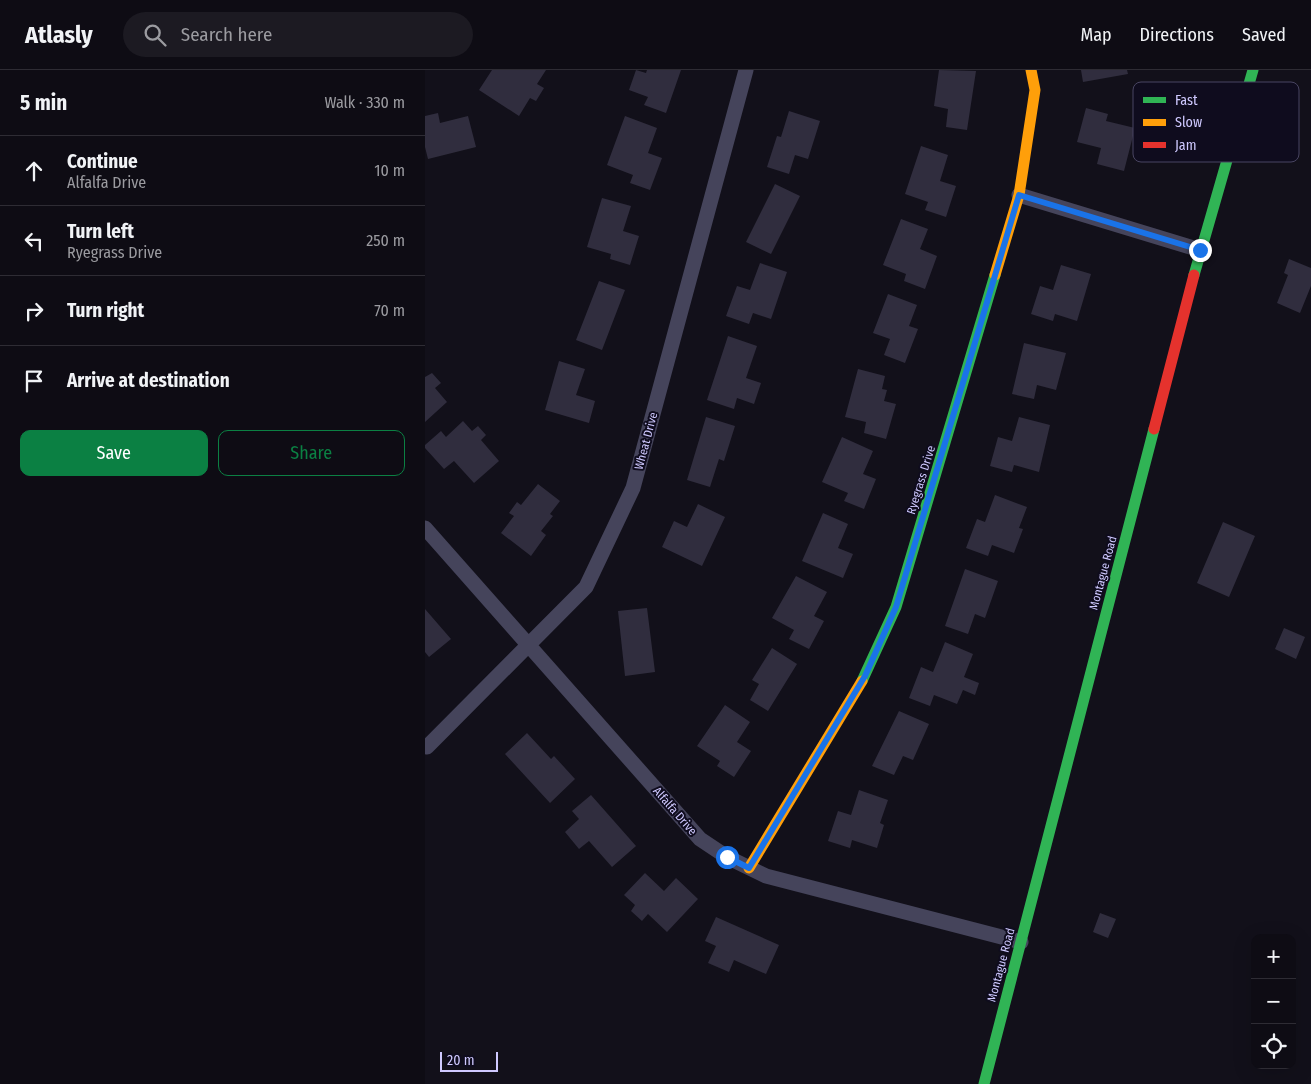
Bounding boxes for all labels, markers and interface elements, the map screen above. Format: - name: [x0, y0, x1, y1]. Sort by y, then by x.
- search box: [123, 12, 473, 57]
- text: Atlasly: [25, 21, 93, 49]
- icon: search: [141, 21, 169, 49]
- text: Search here: [181, 23, 272, 46]
- text: Map: [1080, 24, 1112, 46]
- text: Directions: [1140, 24, 1214, 46]
- text: Saved: [1242, 24, 1286, 46]
- legend: [1133, 82, 1299, 162]
- text: 5 min: [20, 90, 67, 116]
- text: Fast: [1175, 92, 1198, 109]
- text: Walk · 330 m: [324, 93, 405, 112]
- text: Slow: [1175, 114, 1202, 131]
- text: Jam: [1175, 137, 1196, 154]
- text: Continue: [67, 150, 138, 173]
- icon: ahead: [20, 157, 48, 185]
- text: 10 m: [374, 161, 405, 180]
- text: Alfalfa Drive: [67, 173, 146, 192]
- text: Turn left: [67, 220, 134, 243]
- icon: left: [20, 227, 48, 255]
- text: 250 m: [366, 231, 405, 250]
- route end: [1189, 239, 1212, 262]
- text: Ryegrass Drive: [67, 243, 162, 262]
- icon: right: [20, 297, 48, 325]
- text: Turn right: [67, 299, 144, 322]
- text: 70 m: [374, 301, 405, 320]
- icon: arrive: [20, 367, 48, 395]
- text: Arrive at destination: [67, 369, 230, 392]
- street label: Wheat Drive: [632, 411, 660, 471]
- button: Save: [20, 430, 208, 476]
- button: Share: [218, 430, 405, 476]
- street label: Ryegrass Drive: [904, 444, 938, 516]
- street label: Montague Road: [1086, 534, 1120, 612]
- street label: Alfalfa Drive: [650, 784, 700, 838]
- route start: [716, 846, 739, 869]
- street label: Montague Road: [984, 926, 1018, 1004]
- map controls: [1251, 934, 1296, 1069]
- button: +: [1251, 934, 1296, 979]
- button: −: [1251, 979, 1296, 1024]
- button: locate: [1251, 1024, 1296, 1069]
- scale bar: [440, 1049, 497, 1072]
- text: 20 m: [447, 1052, 475, 1069]

